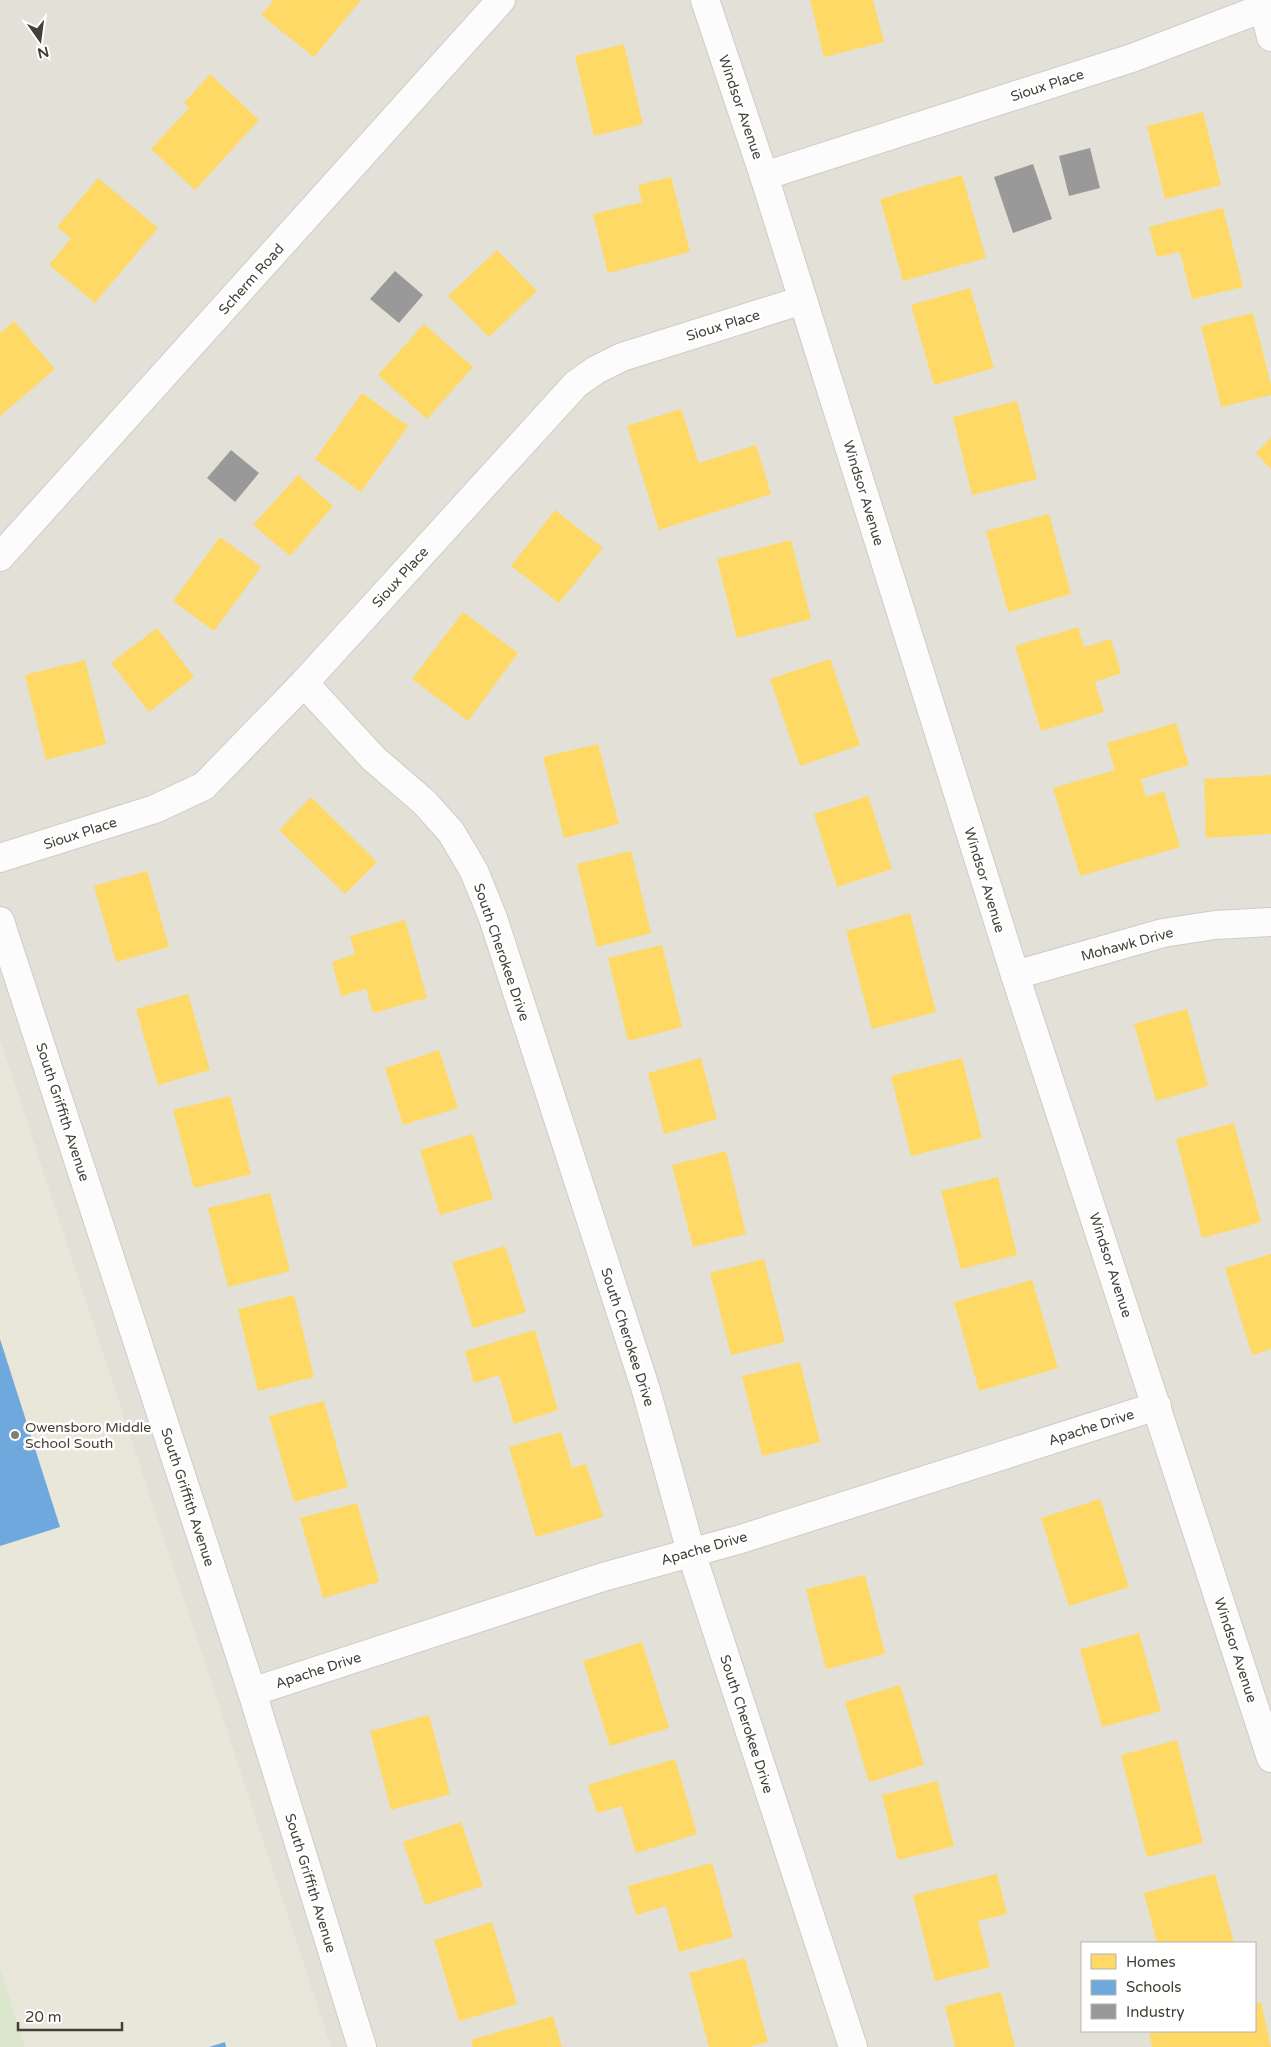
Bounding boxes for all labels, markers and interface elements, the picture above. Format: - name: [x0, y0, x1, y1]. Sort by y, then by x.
- north arrow: [15, 15, 65, 65]
- text: N: [36, 43, 51, 62]
- street label: Windsor Avenue: [715, 53, 766, 162]
- street label: Sioux Place: [1008, 66, 1086, 105]
- street label: Scherm Road: [215, 240, 288, 318]
- street label: Sioux Place: [684, 306, 762, 345]
- street label: Windsor Avenue: [839, 438, 888, 548]
- street label: Sioux Place: [369, 543, 432, 611]
- street label: Sioux Place: [41, 814, 119, 853]
- street label: Windsor Avenue: [960, 825, 1009, 935]
- street label: South Cherokee Drive: [470, 881, 533, 1023]
- street label: Mohawk Drive: [1079, 924, 1175, 965]
- street label: South Griffith Avenue: [32, 1041, 93, 1184]
- street label: Windsor Avenue: [1086, 1211, 1136, 1320]
- street label: South Cherokee Drive: [597, 1266, 658, 1409]
- street label: Apache Drive: [1046, 1406, 1136, 1449]
- place label: Owensboro Middle School South: [25, 1419, 151, 1452]
- street label: South Griffith Avenue: [157, 1426, 218, 1569]
- marker: Owensboro Middle School South: [9, 1429, 21, 1441]
- street label: Apache Drive: [659, 1528, 749, 1569]
- street label: Windsor Avenue: [1211, 1596, 1261, 1705]
- street label: Apache Drive: [273, 1649, 363, 1692]
- street label: South Cherokee Drive: [716, 1653, 777, 1796]
- street label: South Griffith Avenue: [281, 1811, 340, 1955]
- legend: [1081, 1942, 1256, 2032]
- text: Homes: [1126, 1953, 1176, 1971]
- text: Schools: [1126, 1978, 1182, 1996]
- scale bar: [18, 2000, 121, 2032]
- text: Industry: [1126, 2003, 1185, 2021]
- text: 20 m: [25, 2008, 62, 2026]

